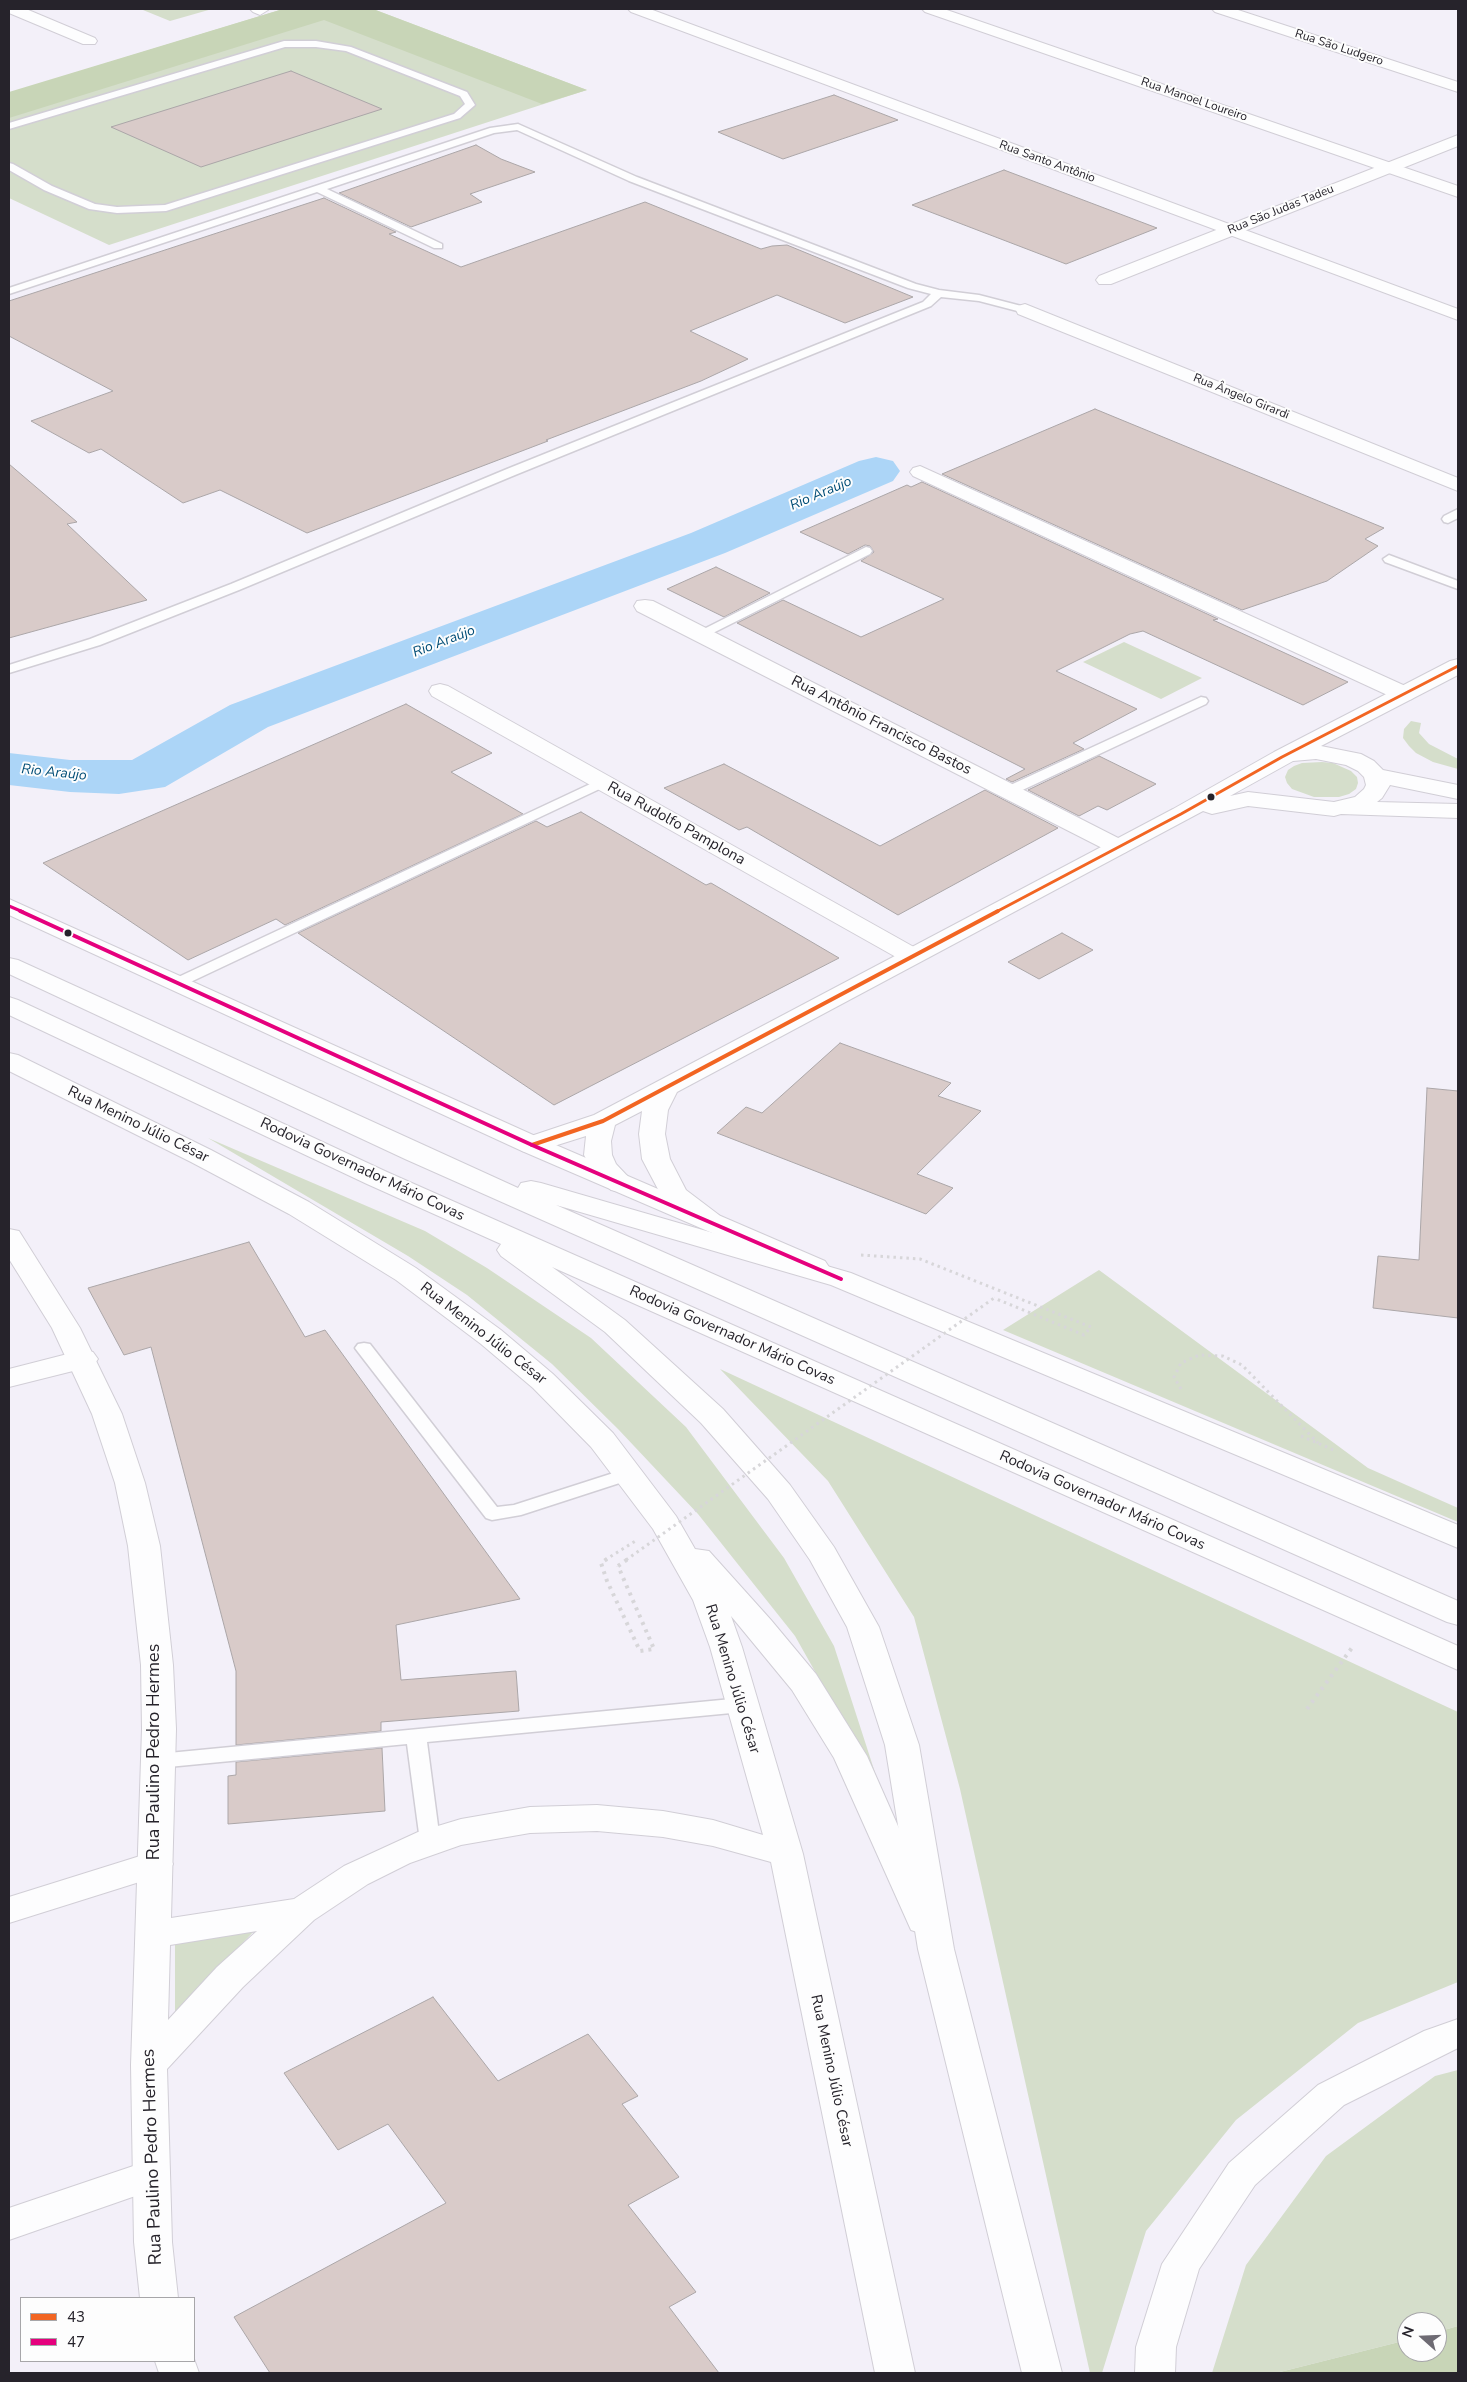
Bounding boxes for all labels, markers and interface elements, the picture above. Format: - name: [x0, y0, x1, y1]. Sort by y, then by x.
- street label: Rua São Ludgero: [1293, 27, 1385, 69]
- street label: Rua Manoel Loureiro: [1139, 75, 1249, 125]
- street label: Rua Santo Antônio: [997, 138, 1097, 186]
- street label: Rua São Judas Tadeu: [1226, 182, 1336, 238]
- street label: Rua Ângelo Girardi: [1191, 371, 1291, 423]
- water label: Rio Araújo: [788, 473, 854, 515]
- water label: Rio Araújo: [410, 622, 478, 662]
- street label: Rua Antônio Francisco Bastos: [788, 673, 974, 779]
- water label: Rio Araújo: [21, 761, 87, 785]
- street label: Rua Rudolfo Pamplona: [604, 779, 748, 869]
- unlabelled marker: [1206, 792, 1216, 802]
- unlabelled marker: [63, 928, 73, 938]
- street label: Rua Menino Júlio César: [64, 1083, 212, 1167]
- street label: Rodovia Governador Mário Covas: [257, 1115, 467, 1225]
- street label: Rua Menino Júlio César: [416, 1279, 550, 1389]
- street label: Rodovia Governador Mário Covas: [626, 1282, 838, 1390]
- street label: Rodovia Governador Mário Covas: [996, 1447, 1208, 1555]
- street label: Rua Menino Júlio César: [701, 1602, 763, 1756]
- street label: Rua Paulino Pedro Hermes: [144, 1644, 166, 1860]
- street label: Rua Menino Júlio César: [806, 1993, 856, 2149]
- street label: Rua Paulino Pedro Hermes: [138, 2048, 168, 2266]
- legend: [20, 2297, 195, 2362]
- text: 43: [67, 2307, 85, 2327]
- north arrow: [1397, 2312, 1447, 2362]
- text: N: [1398, 2324, 1419, 2340]
- text: 47: [67, 2332, 85, 2352]

